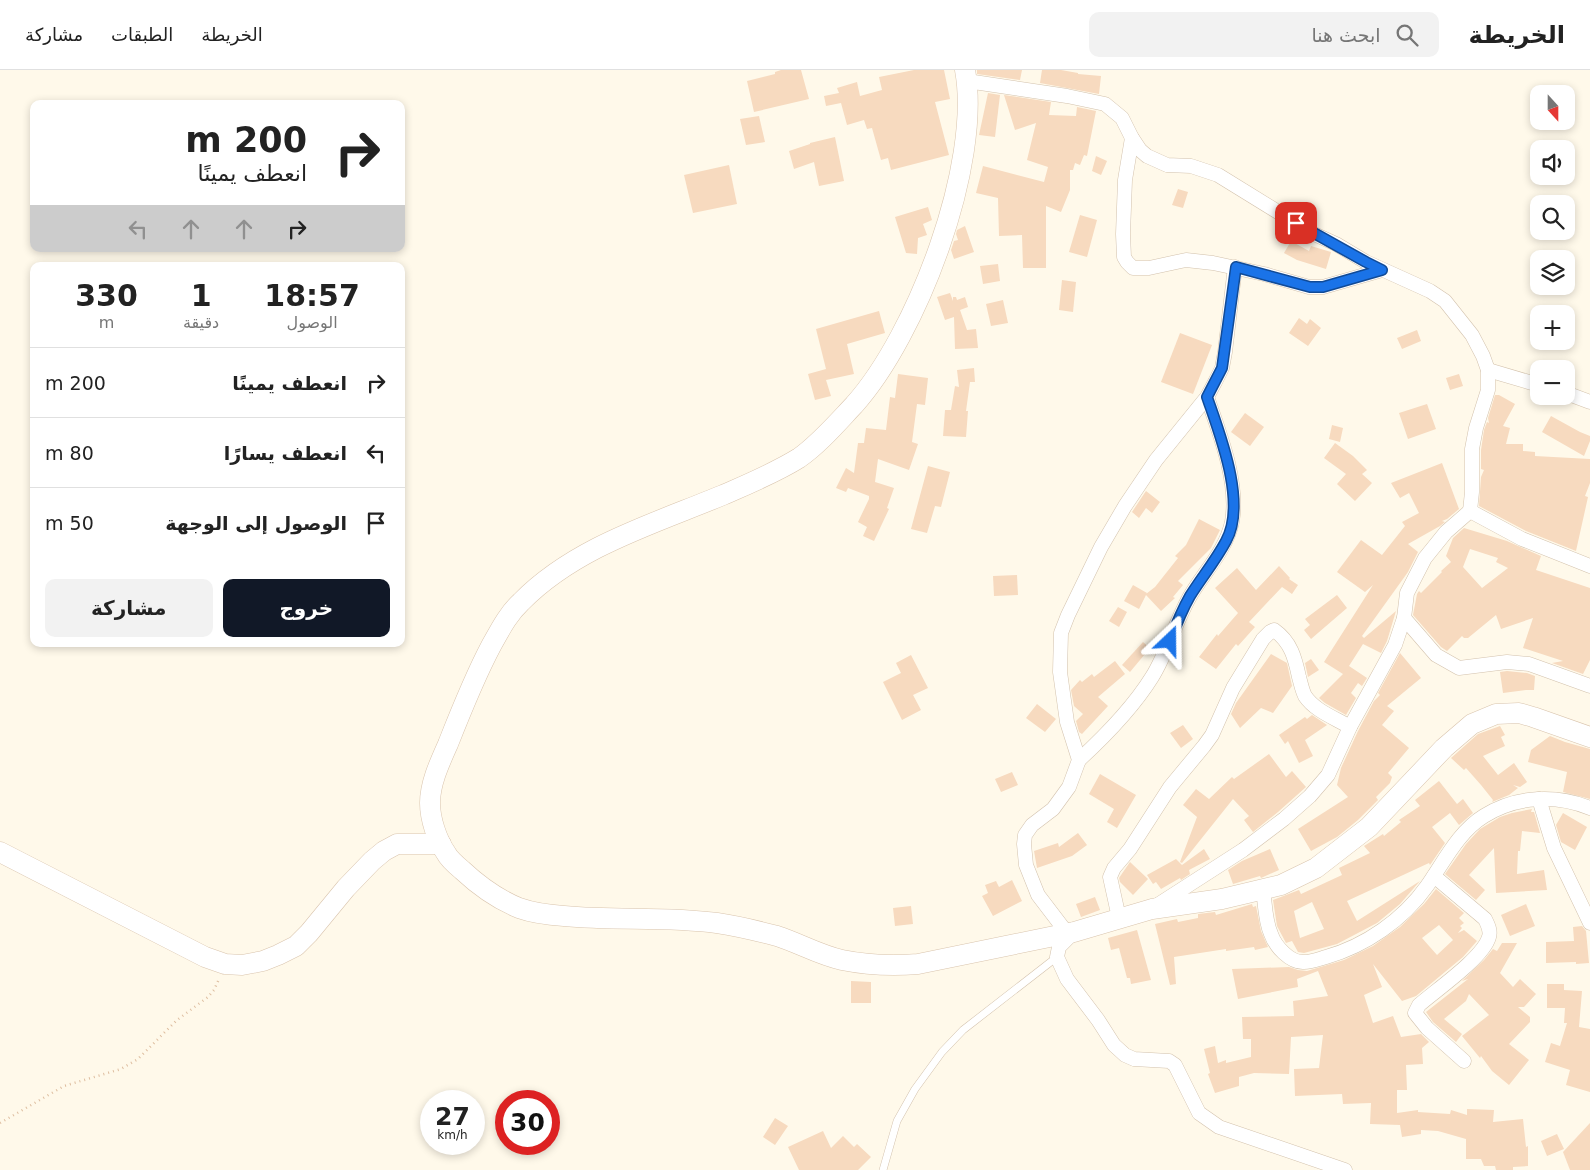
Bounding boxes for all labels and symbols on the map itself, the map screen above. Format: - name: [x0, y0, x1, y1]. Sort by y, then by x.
- north arrow: [1530, 85, 1575, 130]
- pin: [1275, 202, 1317, 244]
- position arrow: [1143, 614, 1195, 666]
- speed limit sign: 30: [495, 1090, 560, 1155]

